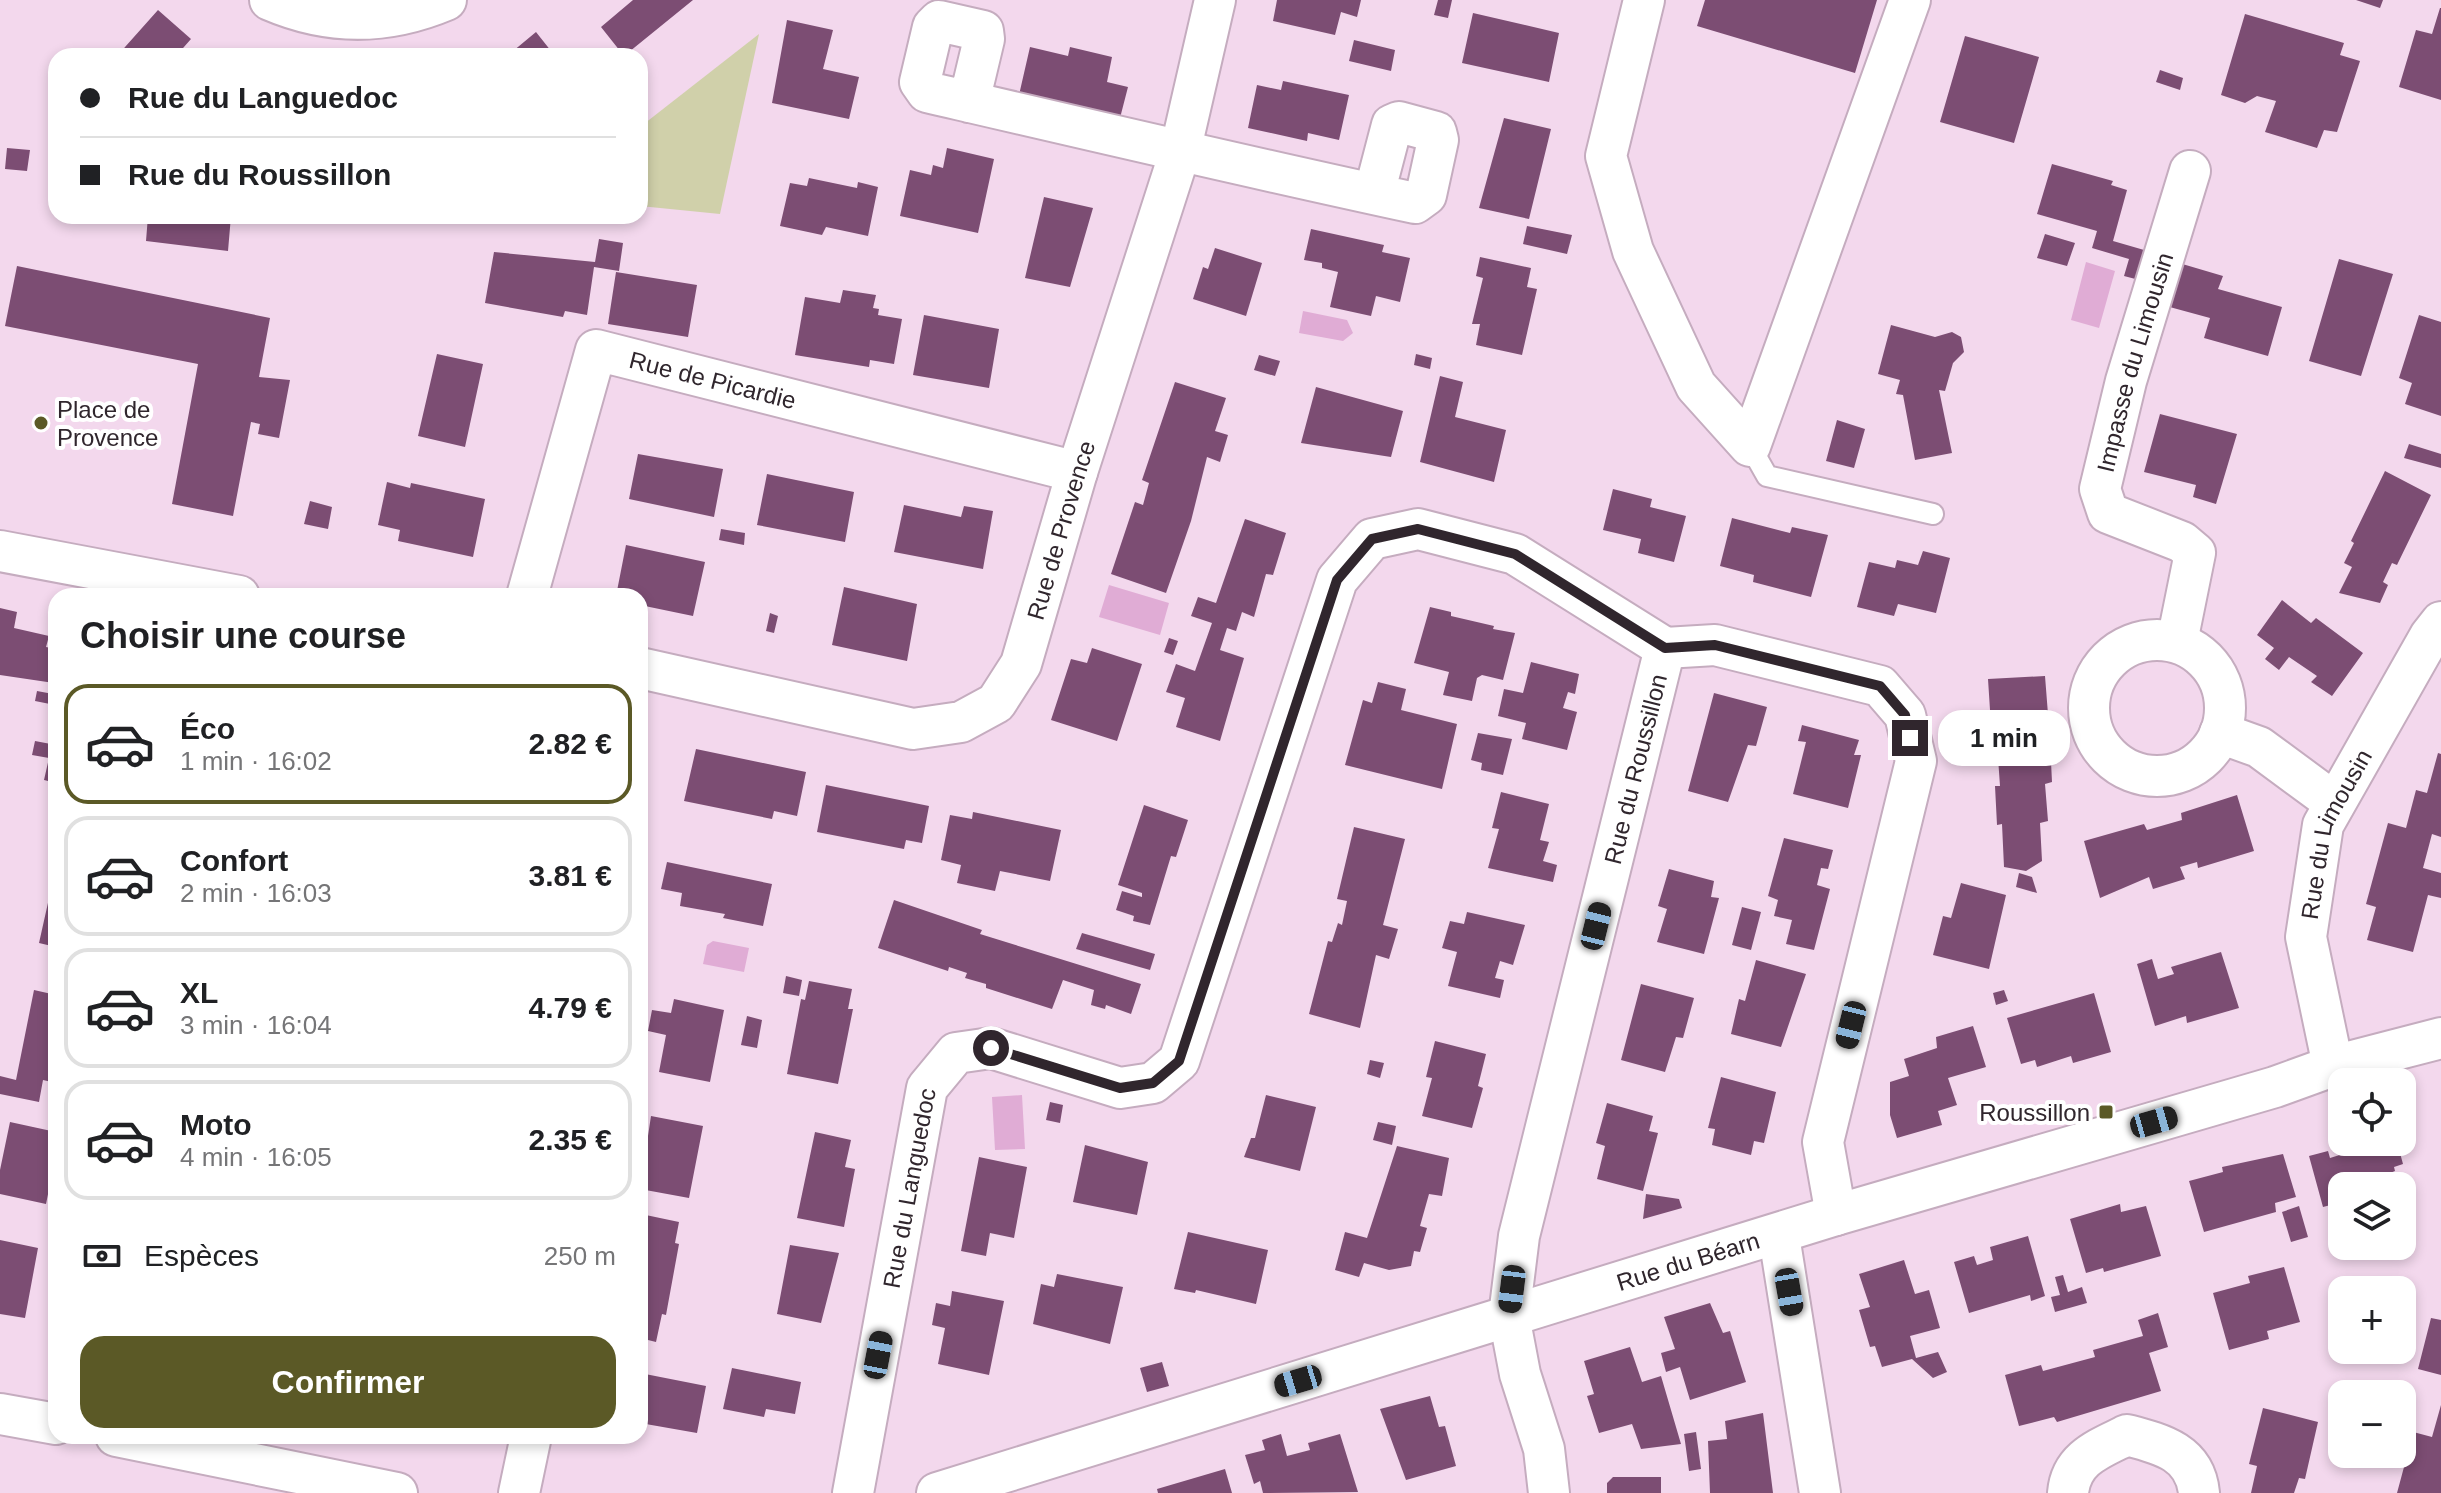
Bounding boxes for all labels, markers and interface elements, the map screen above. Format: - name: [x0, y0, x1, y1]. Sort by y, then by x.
- text: Rue du Languedoc: [128, 81, 398, 114]
- text: Rue du Roussillon: [128, 158, 391, 191]
- street label: Impasse du Limousin: [2091, 249, 2178, 475]
- street label: Rue de Picardie: [627, 346, 799, 414]
- place label: Place de Provence: [57, 396, 158, 451]
- marker: Place de Provence: [32, 414, 50, 432]
- street label: Rue de Provence: [1021, 437, 1100, 623]
- text: Choisir une course: [80, 615, 406, 656]
- street label: Rue du Roussillon: [1598, 671, 1672, 867]
- icon: car: [84, 708, 156, 780]
- callout: 1 min: [1938, 710, 2070, 766]
- text: Éco: [180, 712, 235, 745]
- route end: [1892, 720, 1928, 756]
- text: 1 min: [1970, 723, 2038, 753]
- text: 2.82 €: [529, 727, 612, 760]
- street label: Rue du Limousin: [2295, 744, 2377, 921]
- text: 1 min · 16:02: [180, 746, 332, 776]
- icon: car: [84, 840, 156, 912]
- text: Confort: [180, 844, 288, 877]
- text: 3.81 €: [529, 859, 612, 892]
- text: 2 min · 16:03: [180, 878, 332, 908]
- car: [1579, 900, 1613, 952]
- icon: car: [84, 972, 156, 1044]
- text: XL: [180, 976, 218, 1009]
- text: 4.79 €: [529, 991, 612, 1024]
- car: [1834, 999, 1868, 1051]
- text: 3 min · 16:04: [180, 1010, 332, 1040]
- route start: [973, 1030, 1009, 1066]
- map controls: [2328, 1068, 2416, 1468]
- button: locate: [2328, 1068, 2416, 1156]
- street label: Rue du Languedoc: [877, 1086, 940, 1290]
- place label: Roussillon: [1979, 1099, 2090, 1126]
- marker: Roussillon: [2097, 1103, 2115, 1121]
- icon: car: [84, 1104, 156, 1176]
- car: [2128, 1104, 2180, 1140]
- text: Moto: [180, 1108, 252, 1141]
- text: 2.35 €: [529, 1123, 612, 1156]
- text: 4 min · 16:05: [180, 1142, 332, 1172]
- button: layers: [2328, 1172, 2416, 1260]
- street label: Rue du Béarn: [1613, 1226, 1763, 1296]
- icon: cash: [80, 1234, 124, 1278]
- text: Espèces: [144, 1239, 259, 1272]
- text: 250 m: [544, 1241, 616, 1271]
- car: [1497, 1264, 1527, 1314]
- car: [1773, 1266, 1805, 1318]
- button: +: [2328, 1276, 2416, 1364]
- car: [862, 1329, 894, 1381]
- button: Confirmer: [80, 1336, 616, 1428]
- car: [1272, 1363, 1324, 1399]
- button: −: [2328, 1380, 2416, 1468]

